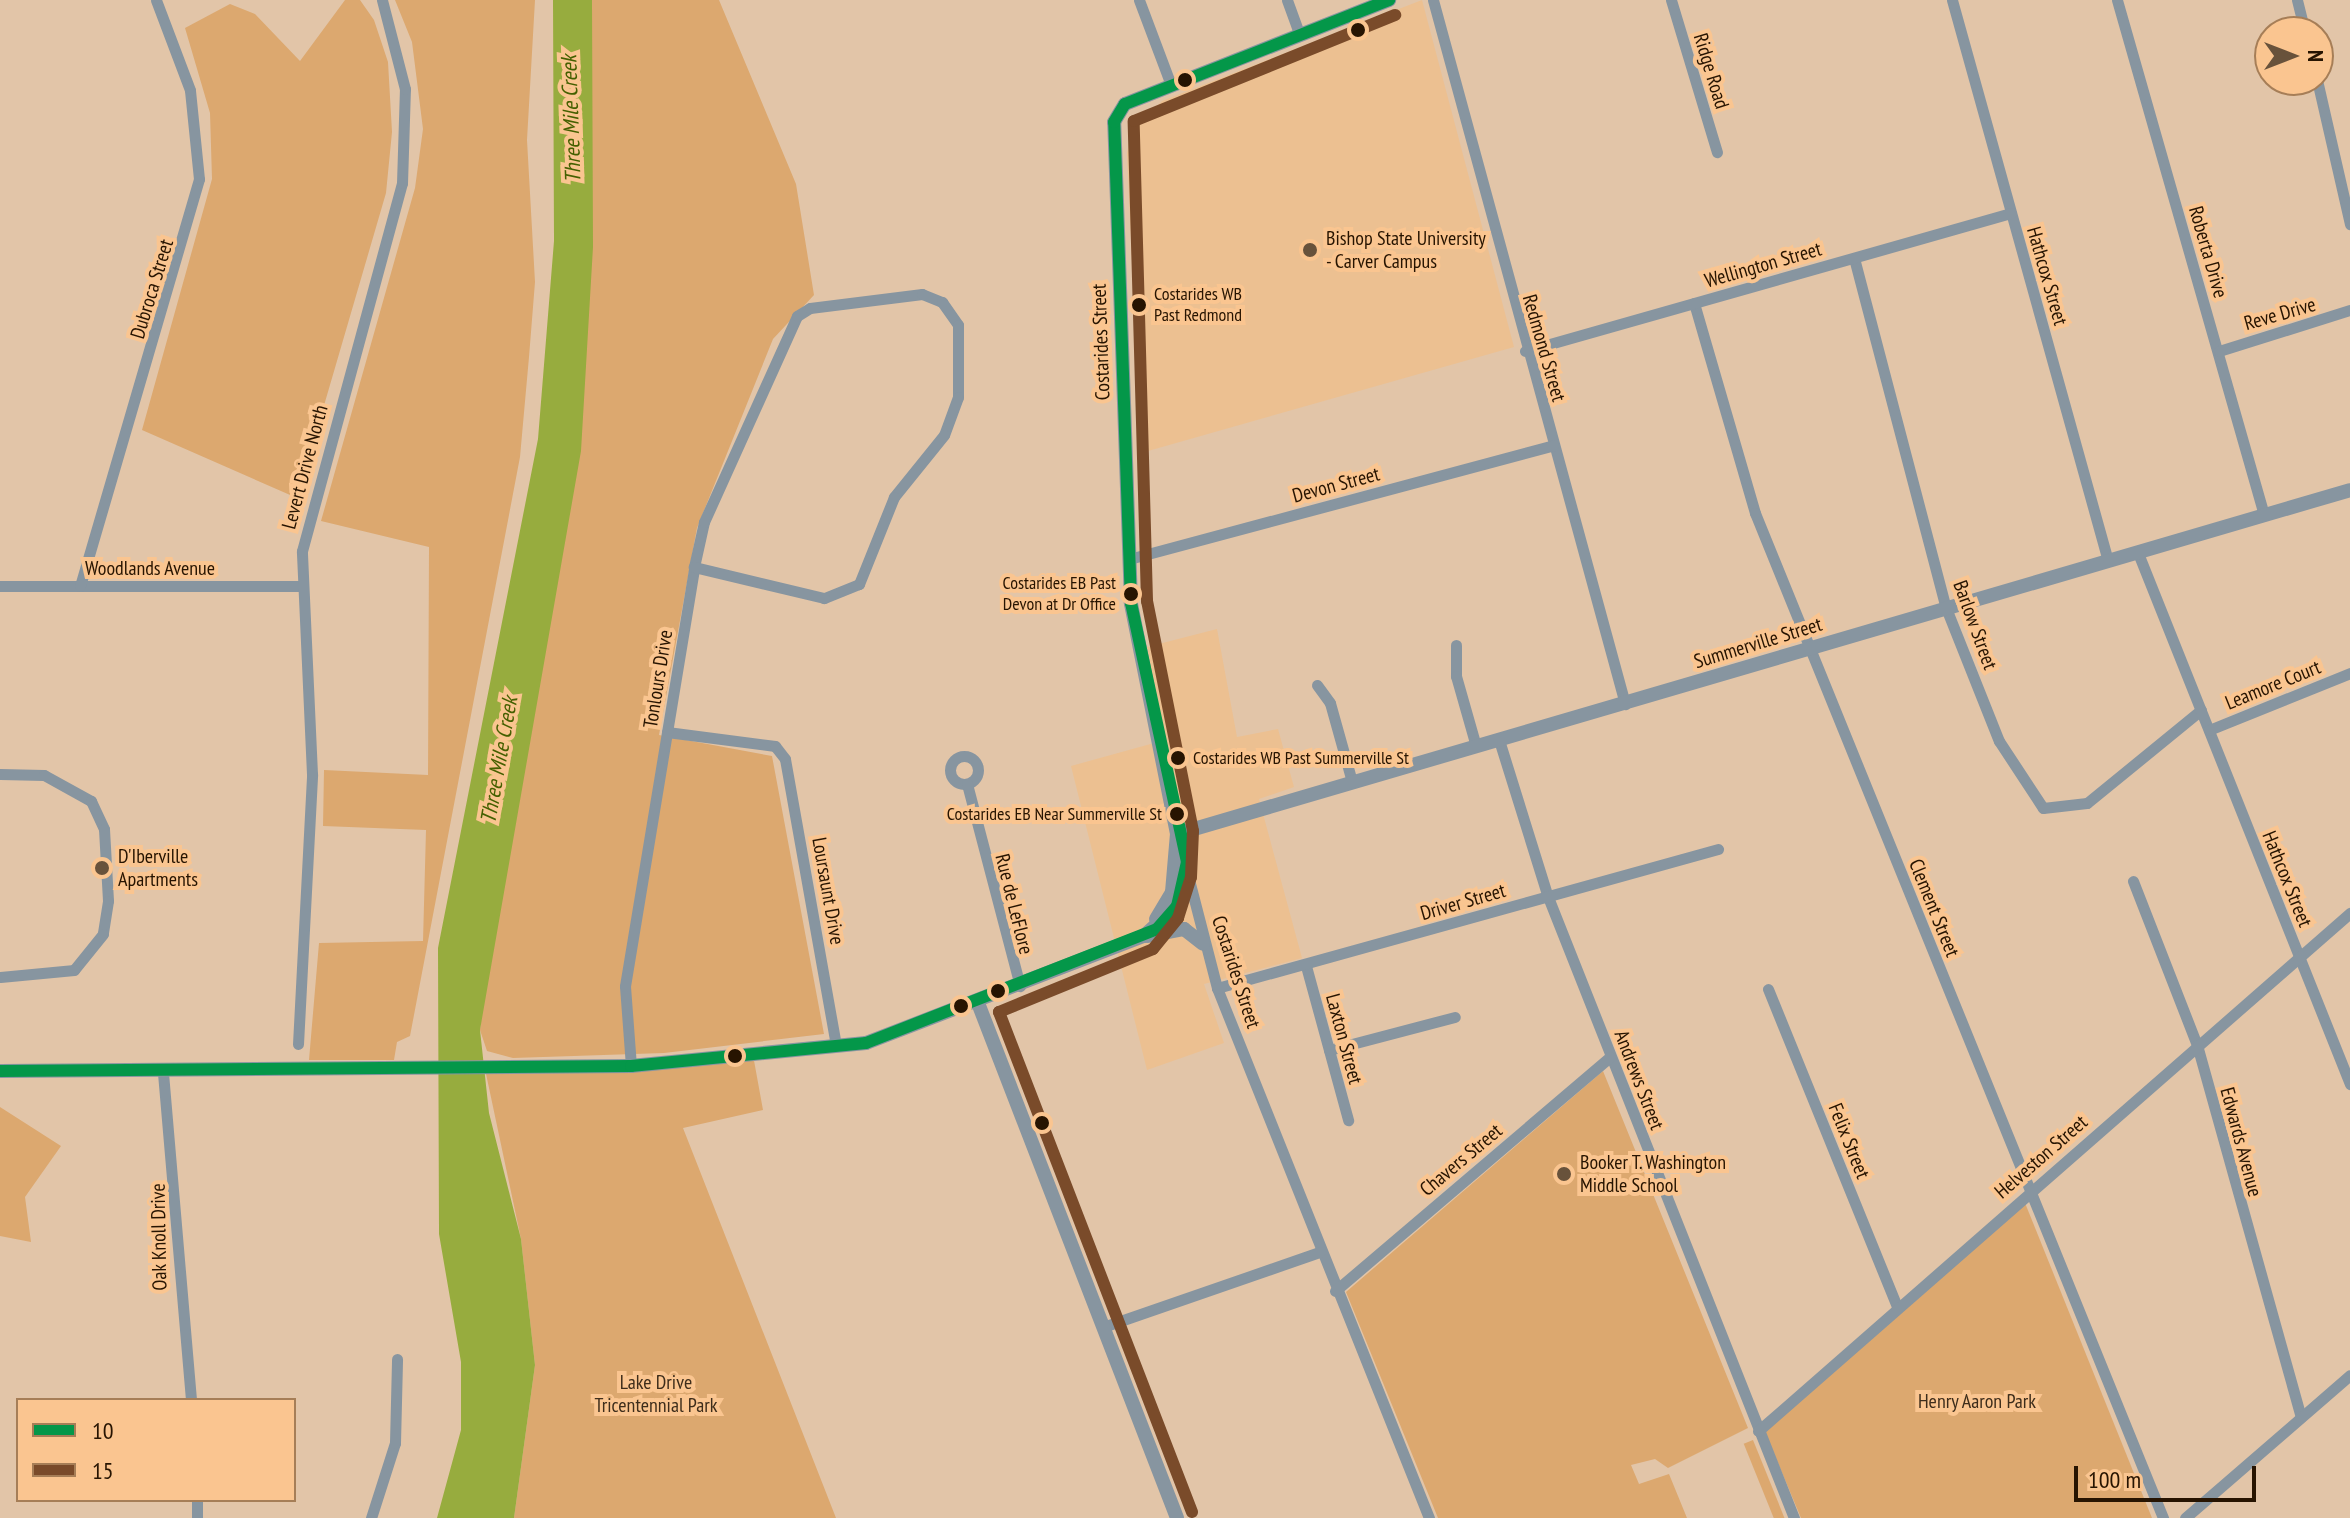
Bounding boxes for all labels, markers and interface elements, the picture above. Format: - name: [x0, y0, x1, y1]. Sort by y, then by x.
- north arrow: [2254, 16, 2334, 96]
- unlabelled marker: [1350, 22, 1366, 38]
- street label: Ridge Road: [1688, 30, 1734, 112]
- text: N: [2302, 50, 2330, 62]
- water label: Three Mile Creek: [556, 54, 586, 184]
- unlabelled marker: [1177, 72, 1193, 88]
- street label: Roberta Drive: [2183, 203, 2233, 301]
- street label: Hathcox Street: [2021, 224, 2073, 328]
- place label: Bishop State University - Carver Campus: [1326, 226, 1486, 273]
- street label: Dubroca Street: [126, 236, 178, 342]
- street label: Wellington Street: [1702, 237, 1824, 293]
- marker: Bishop State University - Carver Campus: [1301, 241, 1319, 259]
- street label: Costarides Street: [1087, 283, 1115, 401]
- place label: Costarides WB Past Redmond: [1154, 284, 1242, 326]
- street label: Redmond Street: [1517, 292, 1571, 404]
- street label: Reve Drive: [2241, 292, 2319, 336]
- marker: Costarides WB Past Redmond: [1131, 297, 1147, 313]
- street label: Levert Drive North: [277, 402, 333, 532]
- street label: Devon Street: [1290, 462, 1382, 508]
- street label: Woodlands Avenue: [85, 556, 215, 580]
- place label: Costarides EB Past Devon at Dr Office: [1002, 573, 1116, 616]
- street label: Barlow Street: [1948, 577, 2002, 673]
- marker: Costarides EB Past Devon at Dr Office: [1123, 586, 1139, 602]
- street label: Summerville Street: [1691, 612, 1825, 674]
- street label: Tonlours Drive: [638, 628, 678, 730]
- street label: Leamore Court: [2222, 655, 2324, 715]
- water label: Three Mile Creek: [475, 695, 523, 825]
- place label: Costarides WB Past Summerville St: [1193, 747, 1409, 769]
- marker: Costarides WB Past Summerville St: [1170, 750, 1186, 766]
- place label: Costarides EB Near Summerville St: [947, 803, 1162, 825]
- marker: Costarides EB Near Summerville St: [1169, 806, 1185, 822]
- street label: Hathcox Street: [2257, 827, 2317, 931]
- street label: Loursaunt Drive: [807, 835, 849, 947]
- place label: D'Iberville Apartments: [118, 844, 198, 891]
- street label: Rue de LeFlore: [990, 851, 1038, 957]
- street label: Clement Street: [1904, 856, 1964, 960]
- marker: D'Iberville Apartments: [93, 859, 111, 877]
- street label: Driver Street: [1418, 878, 1508, 926]
- street label: Costarides Street: [1207, 913, 1265, 1031]
- unlabelled marker: [990, 983, 1006, 999]
- street label: Laxton Street: [1320, 991, 1368, 1087]
- unlabelled marker: [953, 998, 969, 1014]
- street label: Andrews Street: [1609, 1027, 1669, 1133]
- unlabelled marker: [727, 1048, 743, 1064]
- street label: Edwards Avenue: [2215, 1084, 2267, 1200]
- street label: Felix Street: [1823, 1100, 1875, 1182]
- street label: Helveston Street: [1990, 1110, 2092, 1204]
- unlabelled marker: [1034, 1115, 1050, 1131]
- street label: Chavers Street: [1415, 1119, 1507, 1201]
- place label: Booker T. Washington Middle School: [1580, 1150, 1728, 1197]
- marker: Booker T. Washington Middle School: [1555, 1165, 1573, 1183]
- street label: Oak Knoll Drive: [146, 1183, 172, 1291]
- park label: Lake Drive Tricentennial Park: [595, 1371, 717, 1418]
- park label: Henry Aaron Park: [1917, 1389, 2037, 1413]
- legend: [16, 1398, 296, 1502]
- text: 10: [92, 1415, 114, 1446]
- scale bar: [2078, 1450, 2260, 1500]
- text: 15: [92, 1455, 114, 1486]
- text: 100 m: [2088, 1464, 2141, 1495]

